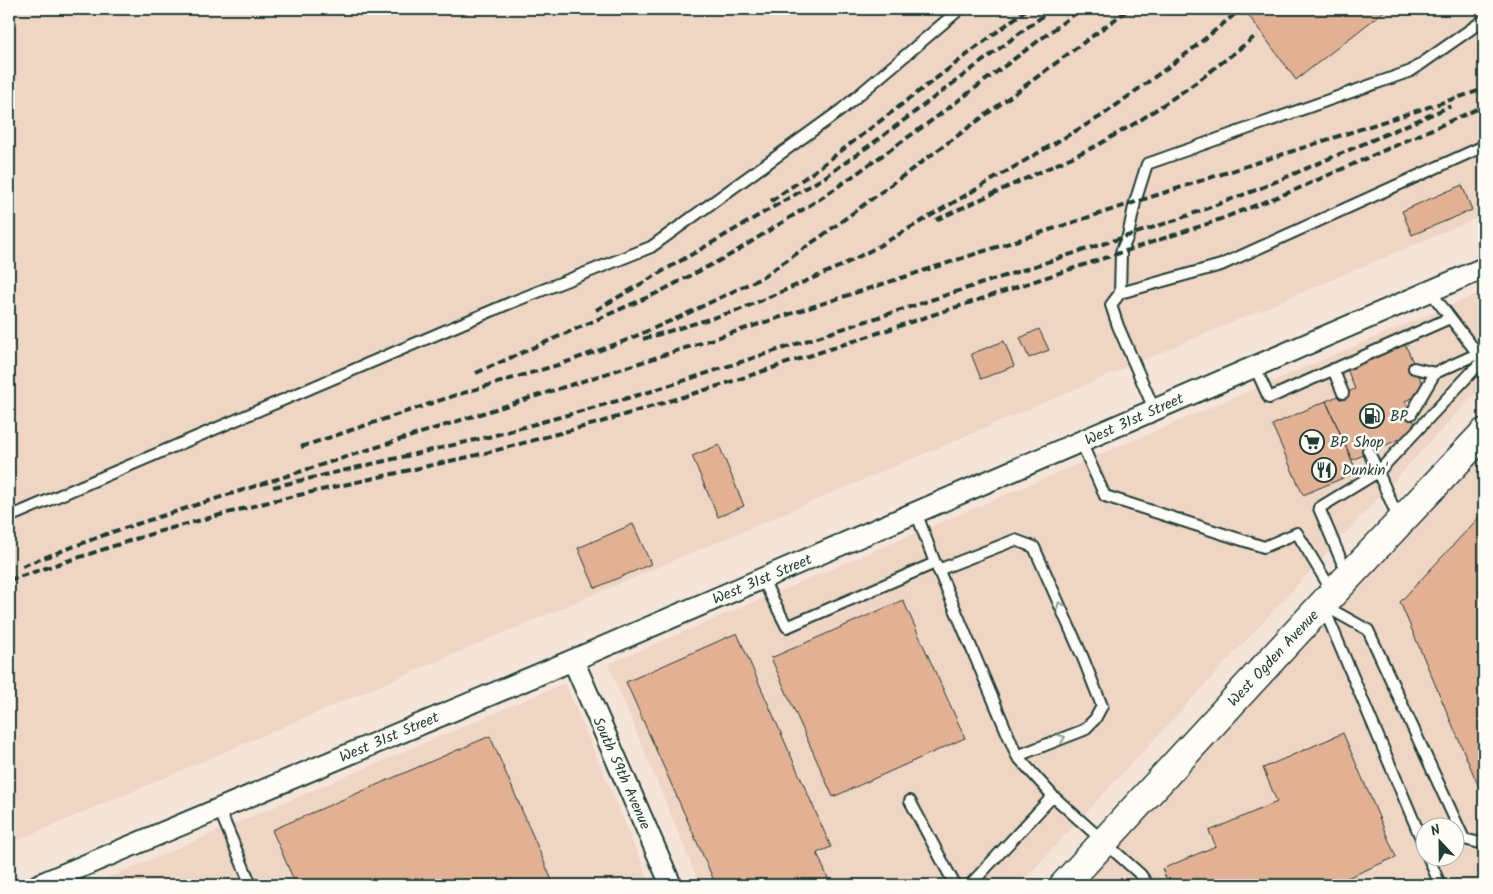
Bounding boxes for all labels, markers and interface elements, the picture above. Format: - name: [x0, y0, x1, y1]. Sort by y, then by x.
- street label: West 31st Street: [1081, 387, 1188, 452]
- fuel station icon: BP: [1359, 403, 1385, 429]
- place label: BP: [1390, 405, 1409, 429]
- supermarket icon: BP Shop: [1299, 429, 1325, 455]
- place label: BP Shop: [1330, 431, 1384, 455]
- restaurant icon: Dunkin': [1311, 457, 1337, 483]
- place label: Dunkin': [1342, 459, 1388, 483]
- street label: West 31st Street: [709, 548, 816, 612]
- one-way arrow: [1056, 601, 1066, 610]
- street label: West Ogden Avenue: [1222, 604, 1325, 713]
- street label: West 31st Street: [336, 706, 443, 770]
- street label: South 59th Avenue: [585, 713, 657, 834]
- one-way arrow: [1057, 734, 1066, 744]
- north arrow: [1416, 816, 1466, 866]
- text: N: [1427, 819, 1444, 843]

